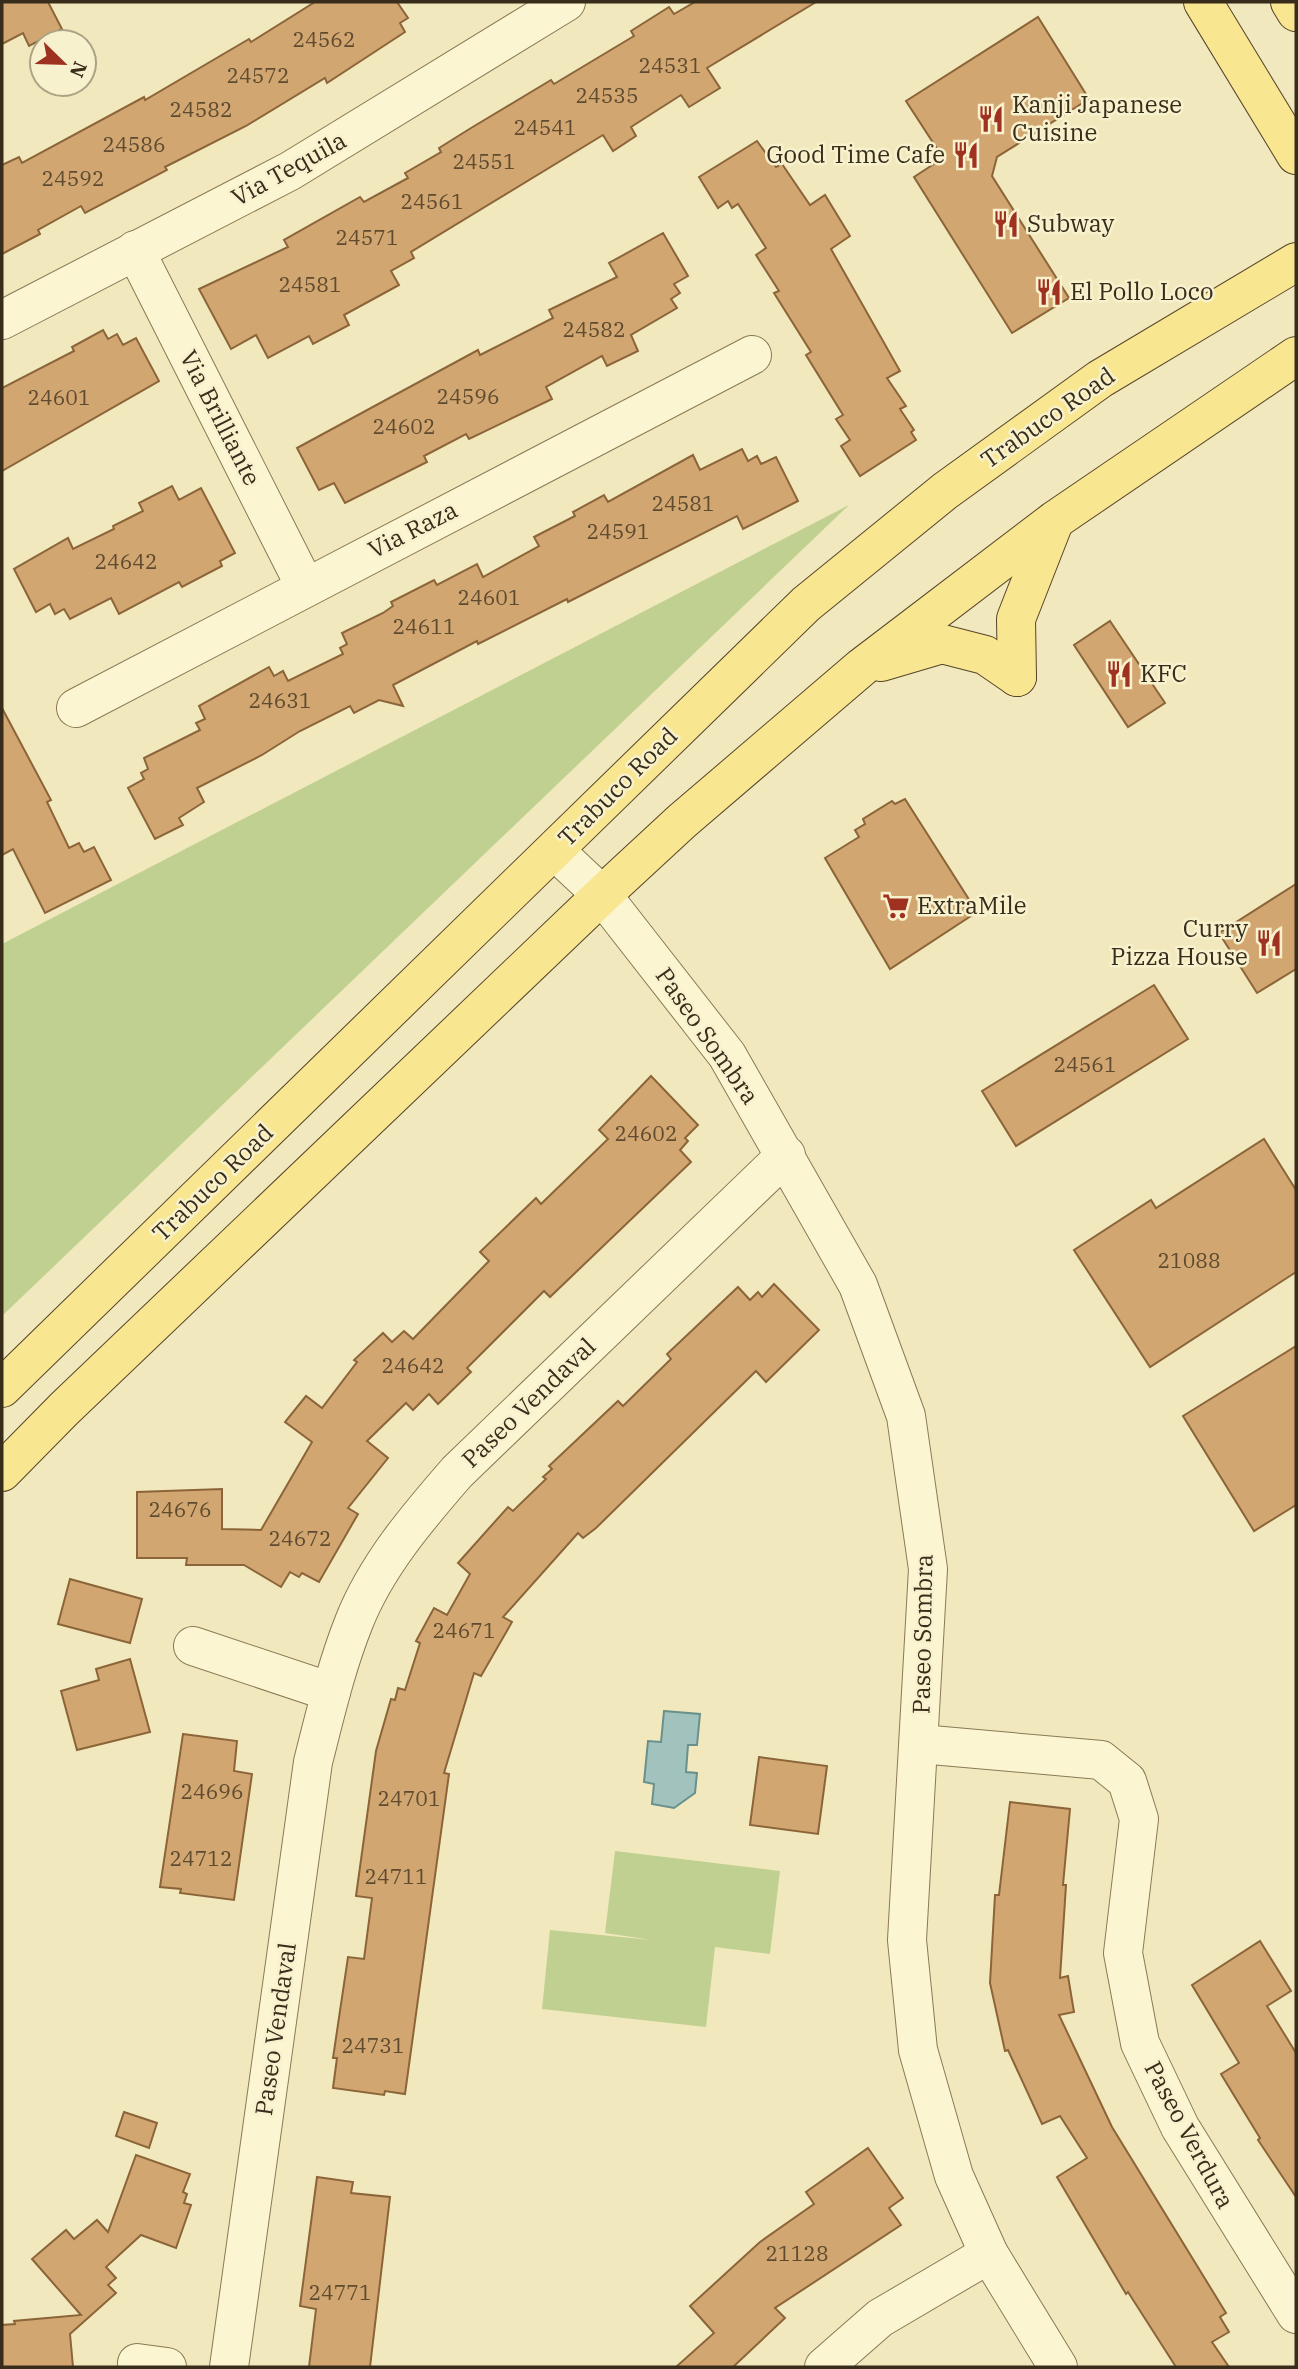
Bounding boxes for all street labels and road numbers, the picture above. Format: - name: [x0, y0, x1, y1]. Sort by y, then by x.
- street label: Via Tequila: [225, 123, 352, 213]
- street label: Via Brilliante: [173, 344, 269, 491]
- street label: Trabuco Road: [974, 359, 1121, 475]
- street label: Via Raza: [362, 493, 463, 565]
- street label: Trabuco Road: [551, 720, 684, 853]
- street label: Paseo Sombra: [649, 961, 767, 1110]
- street label: Trabuco Road: [145, 1116, 280, 1248]
- street label: Paseo Vendaval: [454, 1330, 602, 1474]
- street label: Paseo Sombra: [905, 1554, 939, 1714]
- street label: Paseo Vendaval: [247, 1940, 303, 2117]
- street label: Paseo Verdura: [1138, 2055, 1242, 2214]

